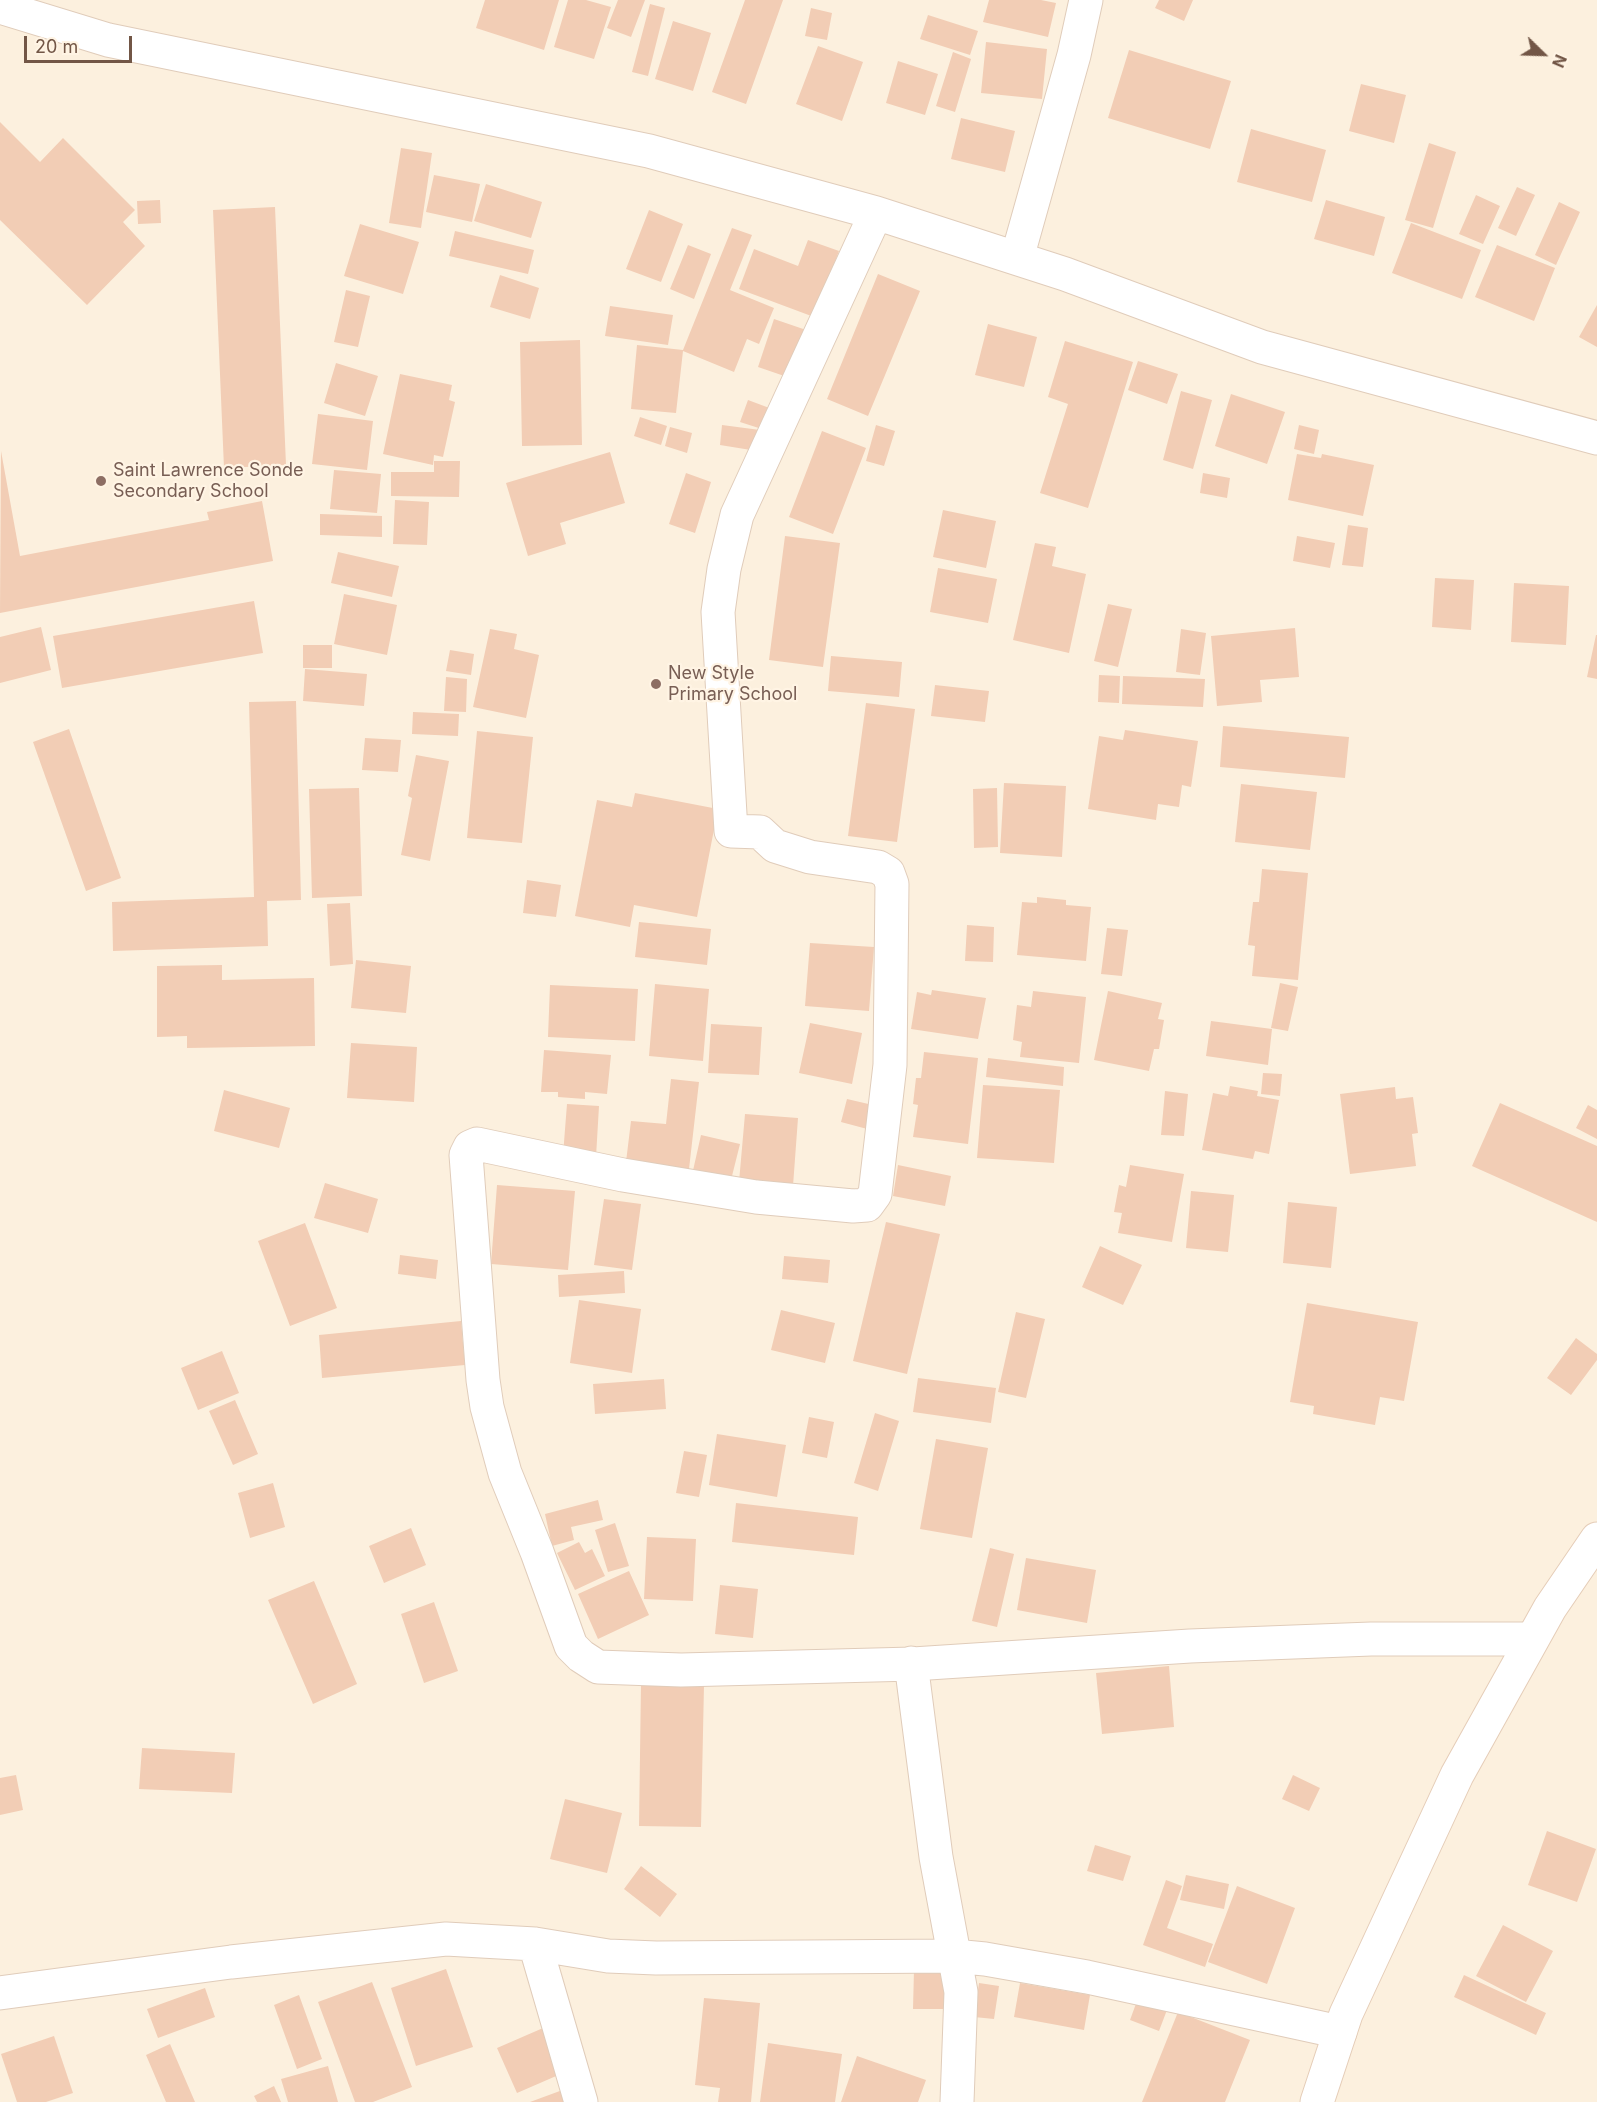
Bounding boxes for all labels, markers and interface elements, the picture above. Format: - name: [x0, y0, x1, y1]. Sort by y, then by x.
- scale bar: [27, 24, 135, 62]
- north arrow: [1513, 24, 1573, 84]
- text: 20 m: [35, 36, 78, 57]
- text: N: [1548, 52, 1571, 71]
- place label: Saint Lawrence Sonde Secondary School: [113, 460, 304, 502]
- marker: Saint Lawrence Sonde Secondary School: [94, 474, 108, 488]
- place label: New Style Primary School: [668, 663, 797, 706]
- marker: New Style Primary School: [649, 677, 663, 691]

